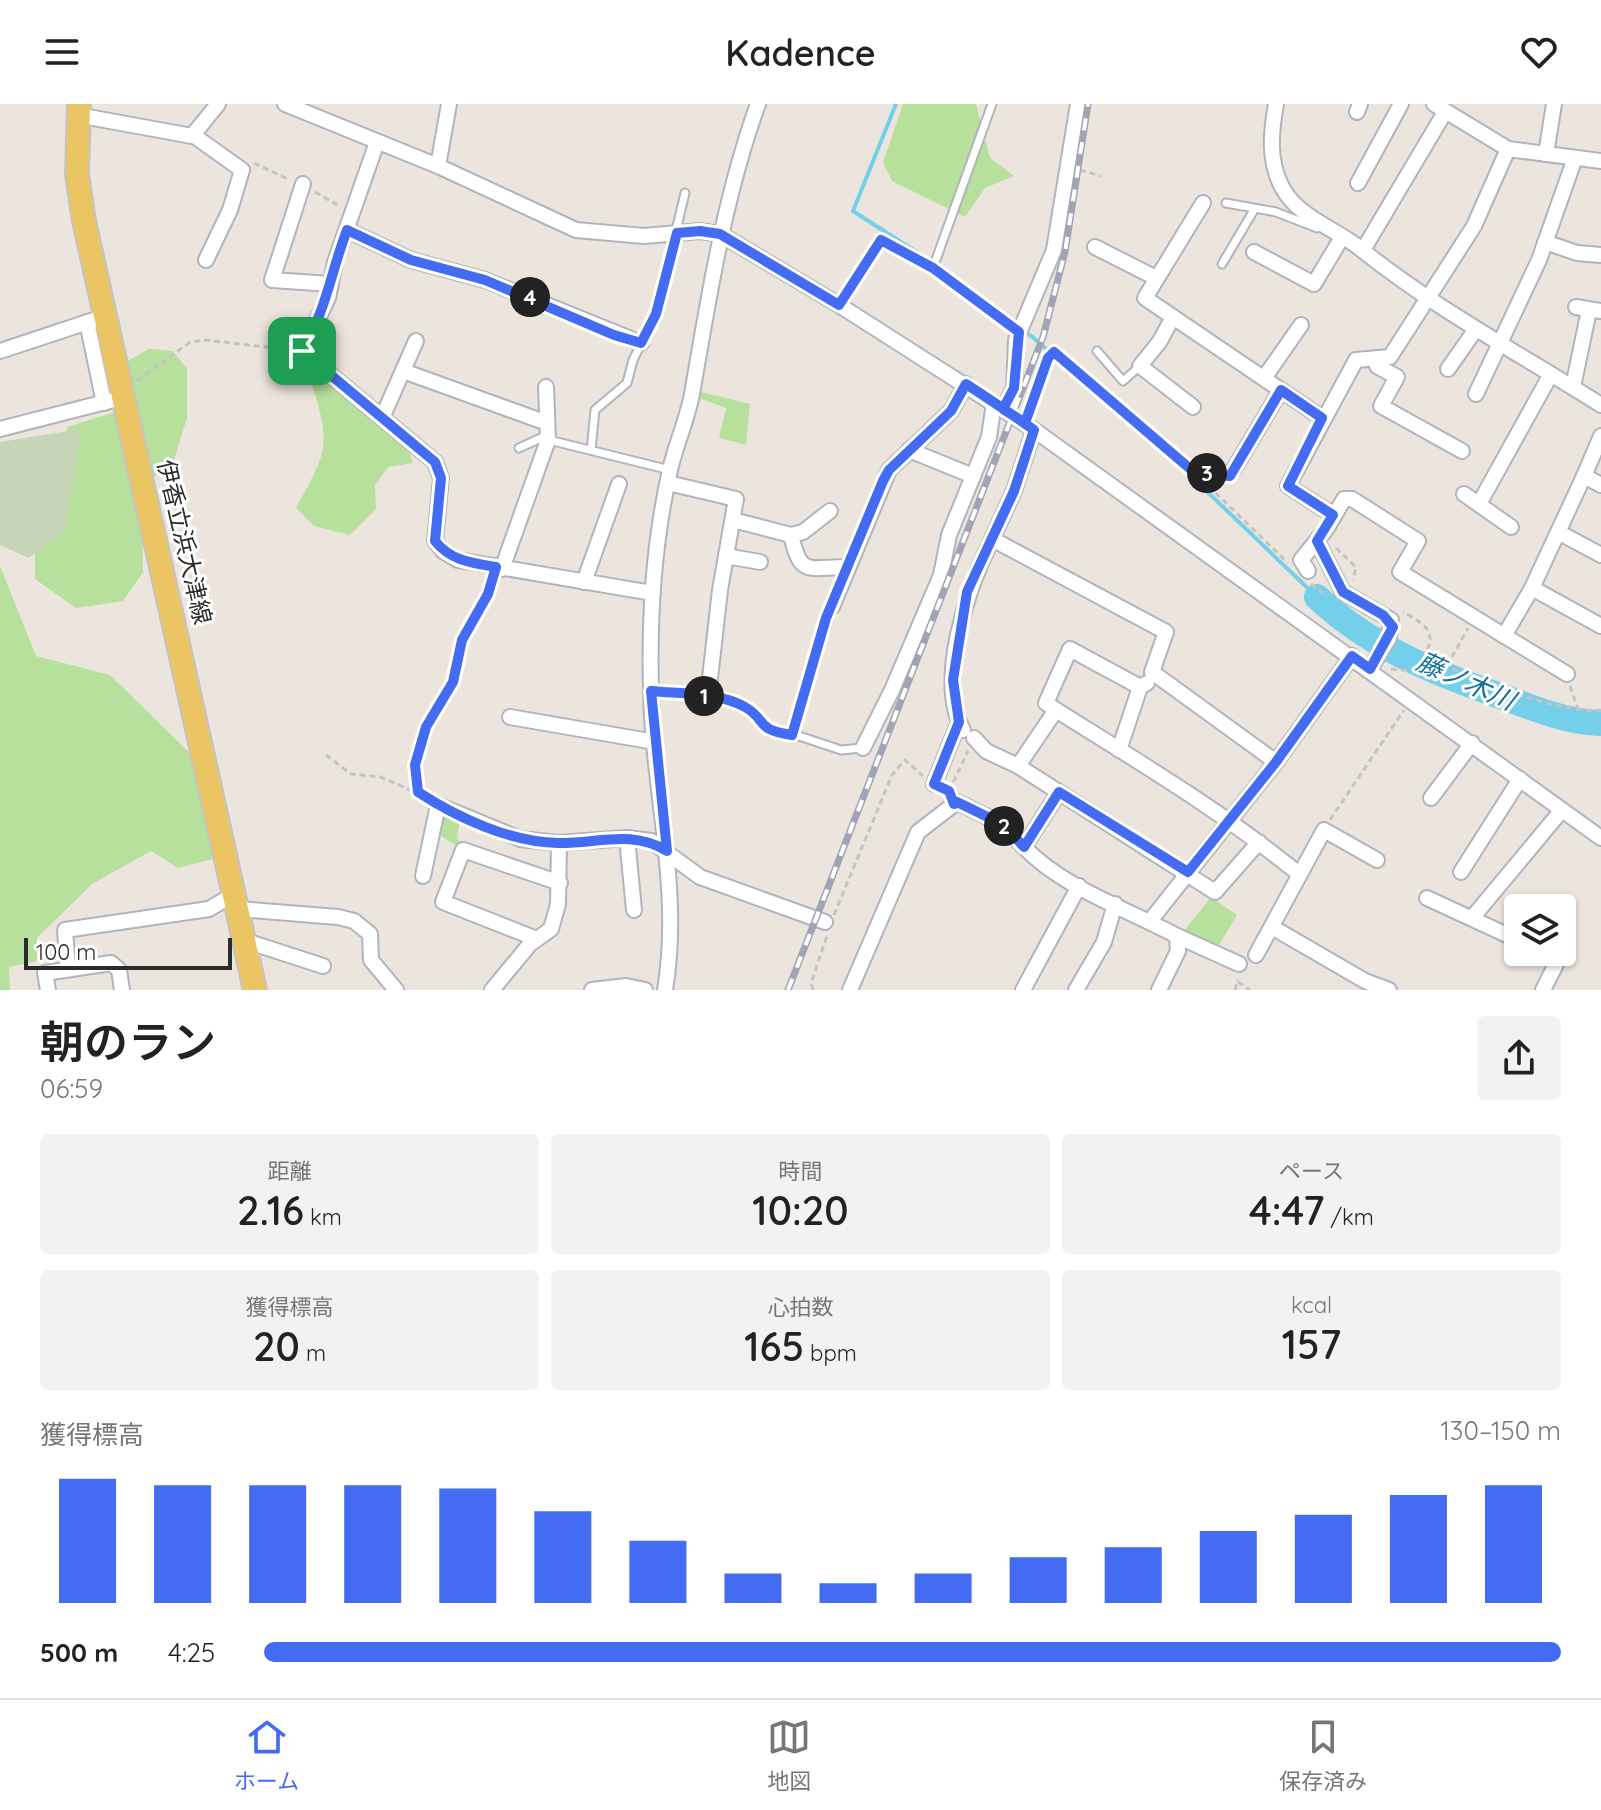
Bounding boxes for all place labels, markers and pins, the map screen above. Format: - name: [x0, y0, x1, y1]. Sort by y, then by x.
- pin: 4: [510, 277, 550, 317]
- pin: [268, 317, 336, 385]
- pin: 3: [1187, 453, 1227, 493]
- pin: 1: [684, 676, 724, 716]
- pin: 2: [984, 806, 1024, 846]

